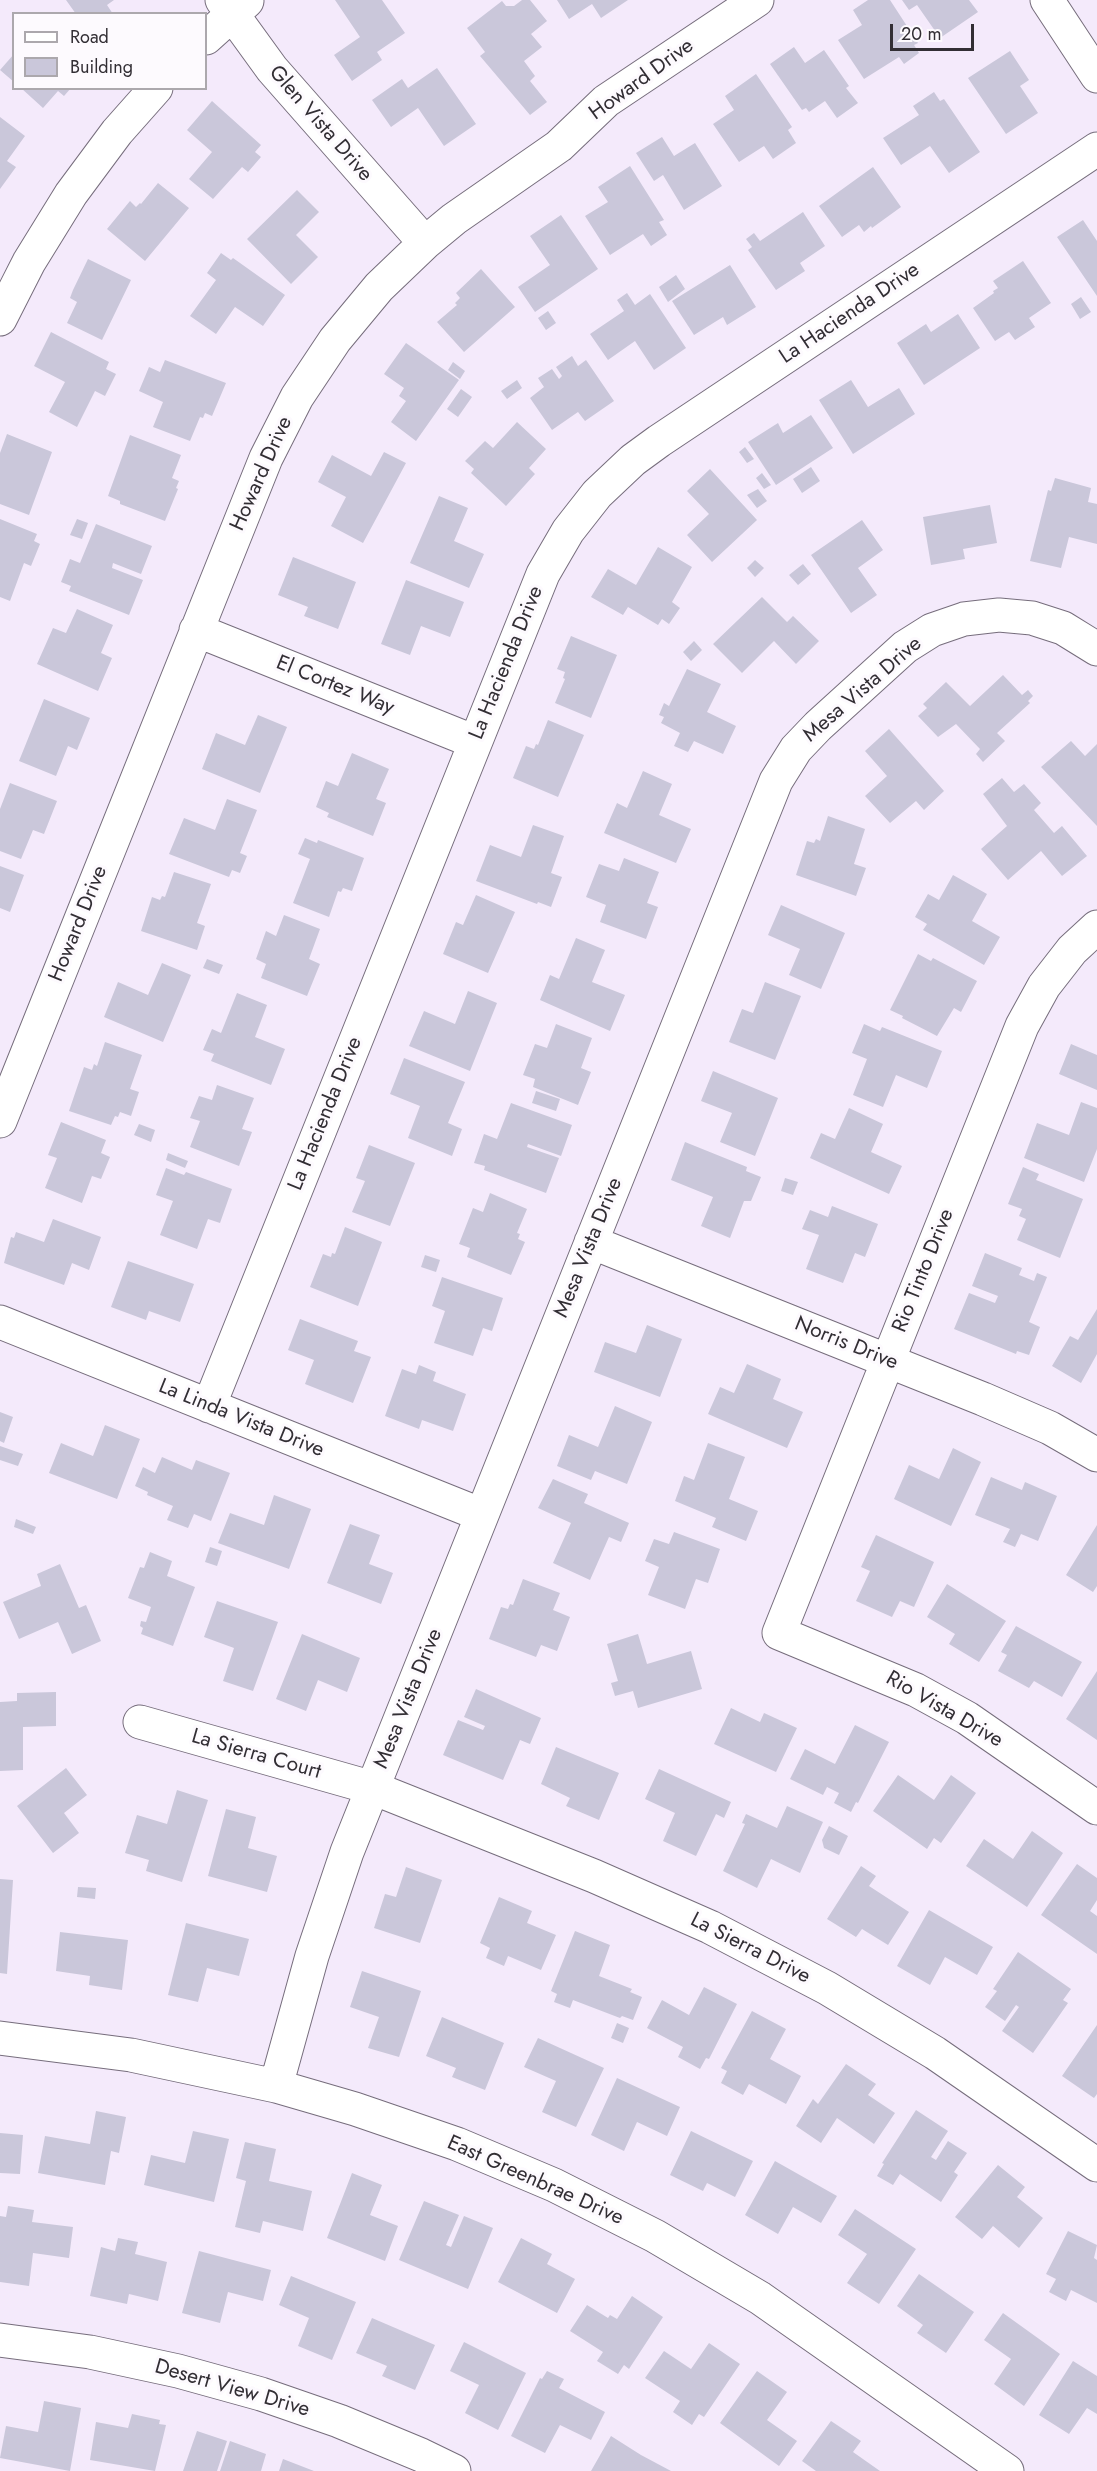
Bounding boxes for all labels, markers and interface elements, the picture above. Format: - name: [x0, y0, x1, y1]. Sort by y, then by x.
- legend: [12, 12, 207, 90]
- scale bar: [893, 12, 977, 50]
- text: 20 m: [901, 21, 941, 47]
- text: Road: [70, 24, 109, 50]
- street label: Howard Drive: [585, 34, 699, 126]
- text: Building: [70, 54, 133, 80]
- street label: Glen Vista Drive: [263, 61, 377, 187]
- street label: La Hacienda Drive: [775, 258, 925, 370]
- street label: Howard Drive: [226, 413, 298, 535]
- street label: La Hacienda Drive: [465, 583, 549, 743]
- street label: Mesa Vista Drive: [799, 632, 927, 748]
- street label: El Cortez Way: [272, 651, 398, 721]
- street label: Howard Drive: [44, 862, 114, 986]
- street label: La Hacienda Drive: [284, 1034, 368, 1194]
- street label: Mesa Vista Drive: [549, 1174, 629, 1322]
- street label: Rio Tinto Drive: [888, 1206, 960, 1336]
- street label: Norris Drive: [791, 1312, 901, 1376]
- street label: La Linda Vista Drive: [155, 1374, 327, 1464]
- street label: Mesa Vista Drive: [369, 1625, 449, 1773]
- street label: Rio Vista Drive: [881, 1666, 1007, 1754]
- street label: La Sierra Court: [188, 1724, 324, 1786]
- street label: La Sierra Drive: [686, 1908, 814, 1990]
- street label: East Greenbrae Drive: [443, 2131, 627, 2231]
- street label: Desert View Drive: [152, 2355, 312, 2423]

